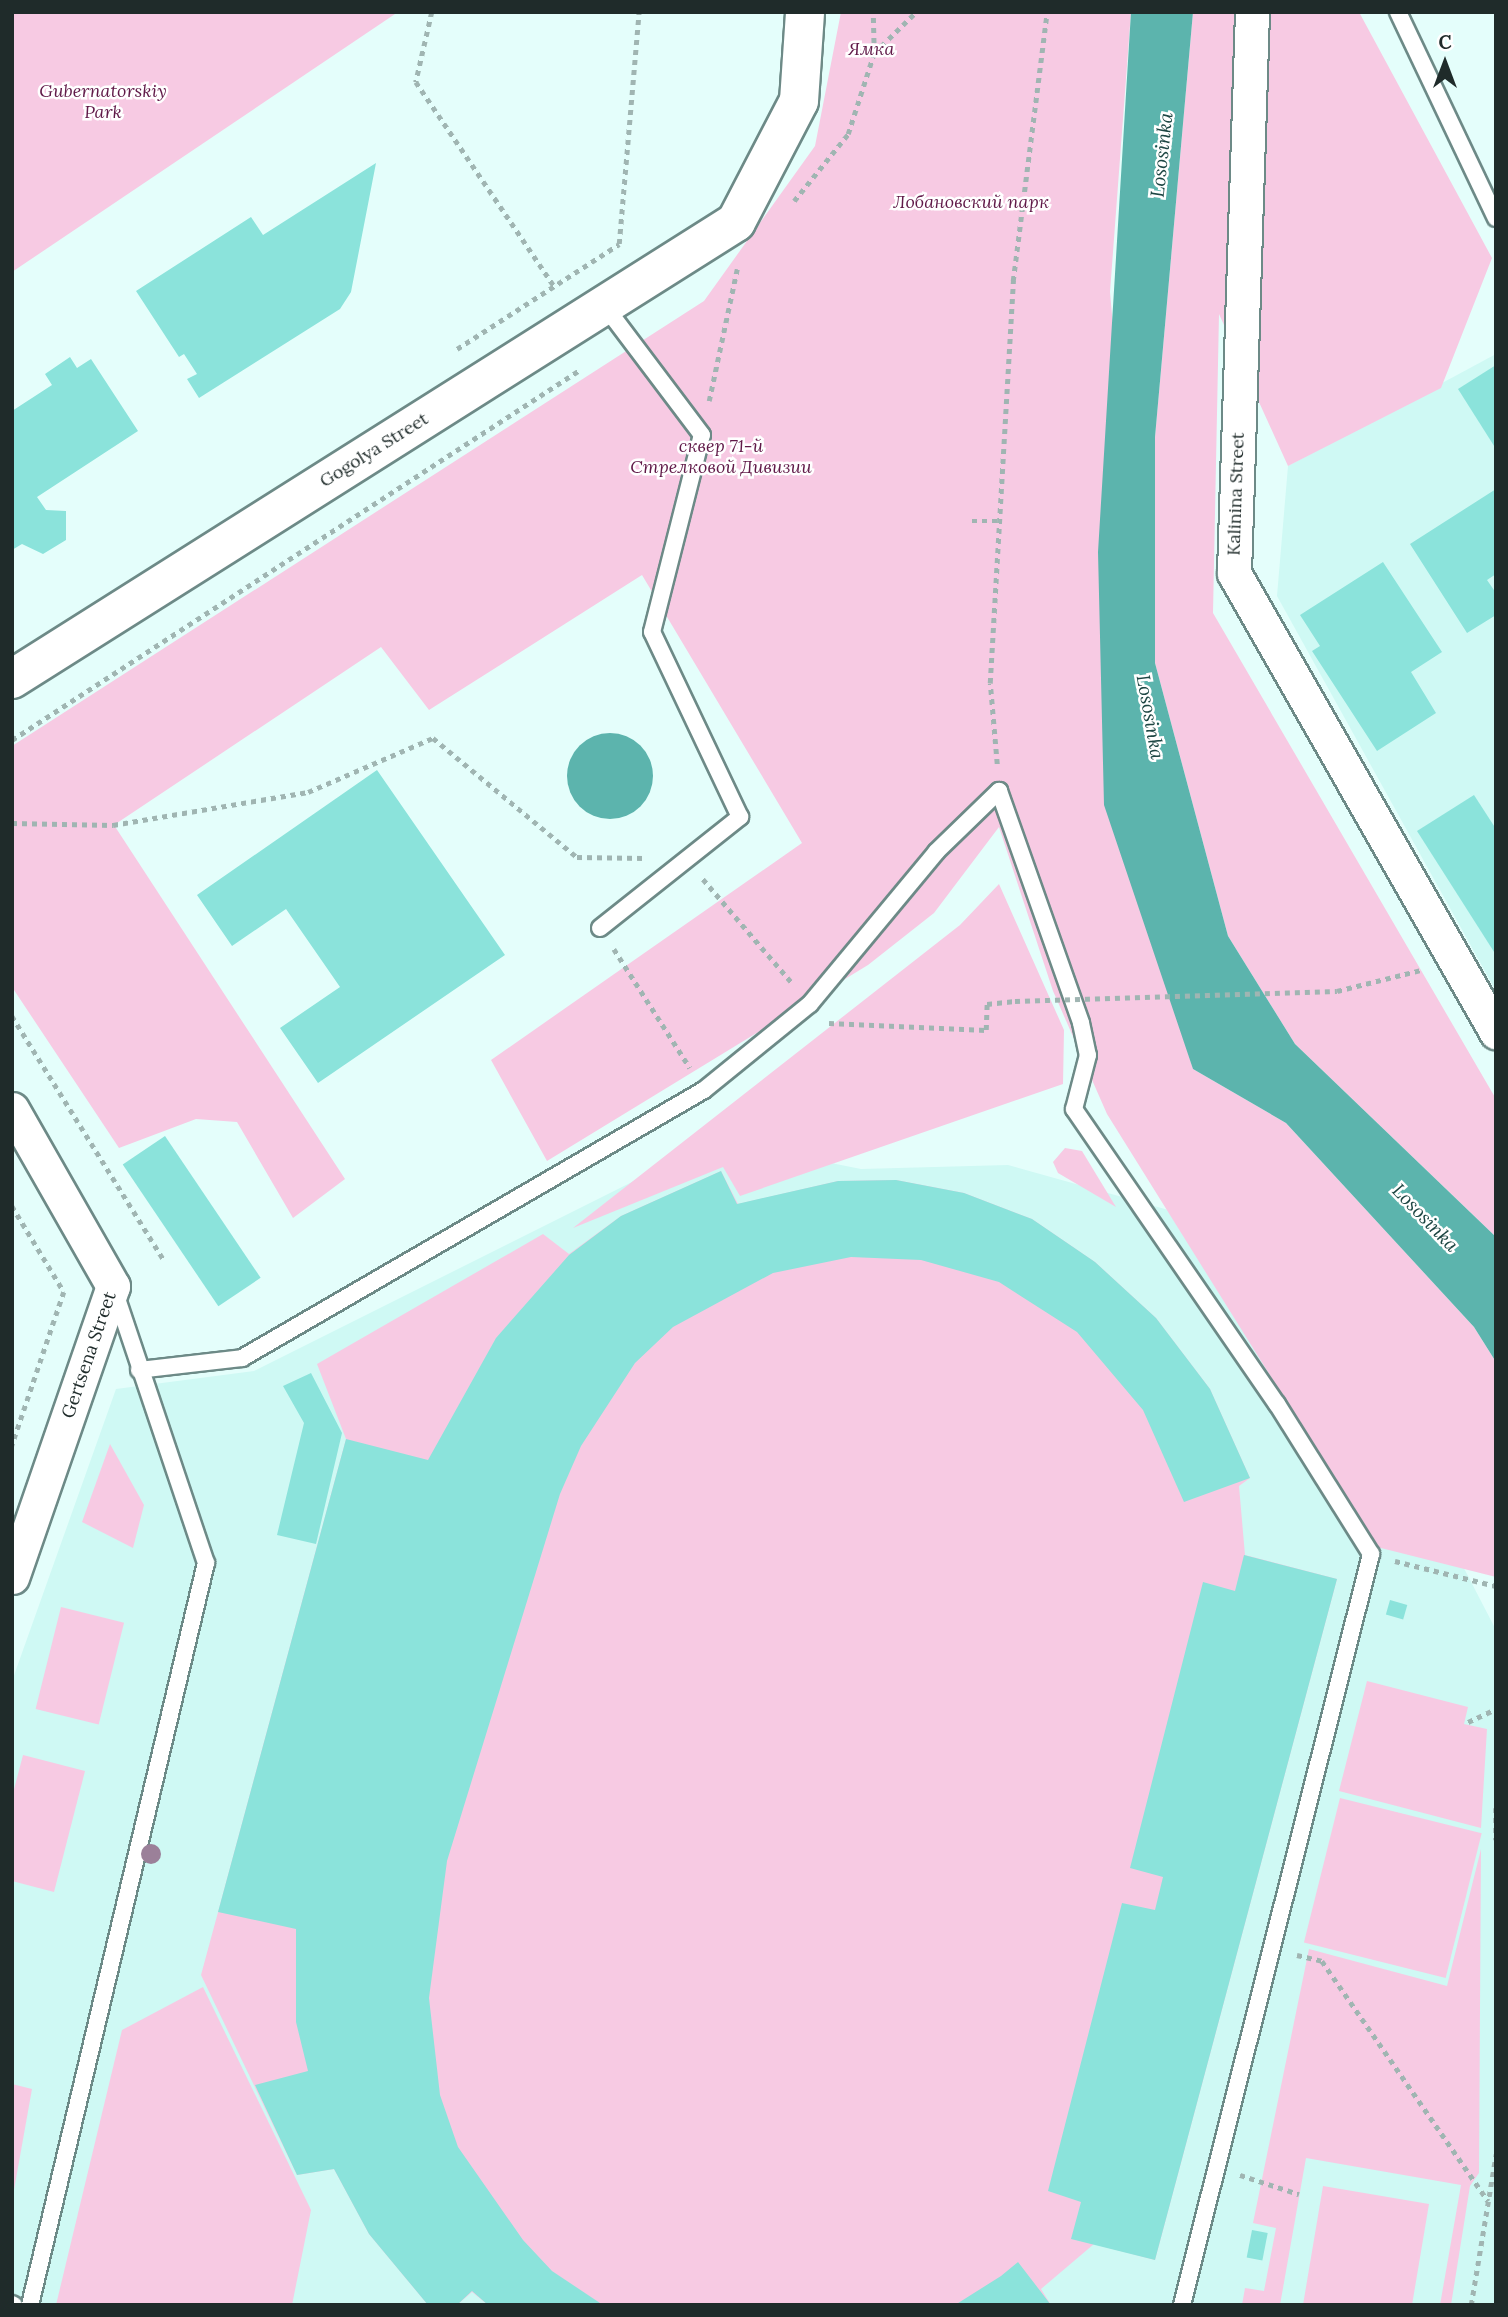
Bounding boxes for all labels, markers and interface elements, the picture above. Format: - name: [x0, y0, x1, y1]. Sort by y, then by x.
- north arrow: [1410, 28, 1480, 98]
- text: С: [1438, 30, 1452, 54]
- park label: Ямка: [848, 38, 894, 60]
- park label: Gubernatorskiy Park: [39, 81, 167, 124]
- water label: Lososinka: [1146, 111, 1178, 199]
- park label: Лобановский парк: [893, 191, 1049, 213]
- street label: Gogolya Street: [316, 408, 432, 492]
- street label: Kalinina Street: [1223, 432, 1249, 556]
- park label: сквер 71-й Стрелковой Дивизии: [630, 436, 812, 478]
- water label: Lososinka: [1131, 673, 1169, 761]
- water label: Lososinka: [1387, 1179, 1463, 1257]
- street label: Gertsena Street: [57, 1289, 121, 1421]

